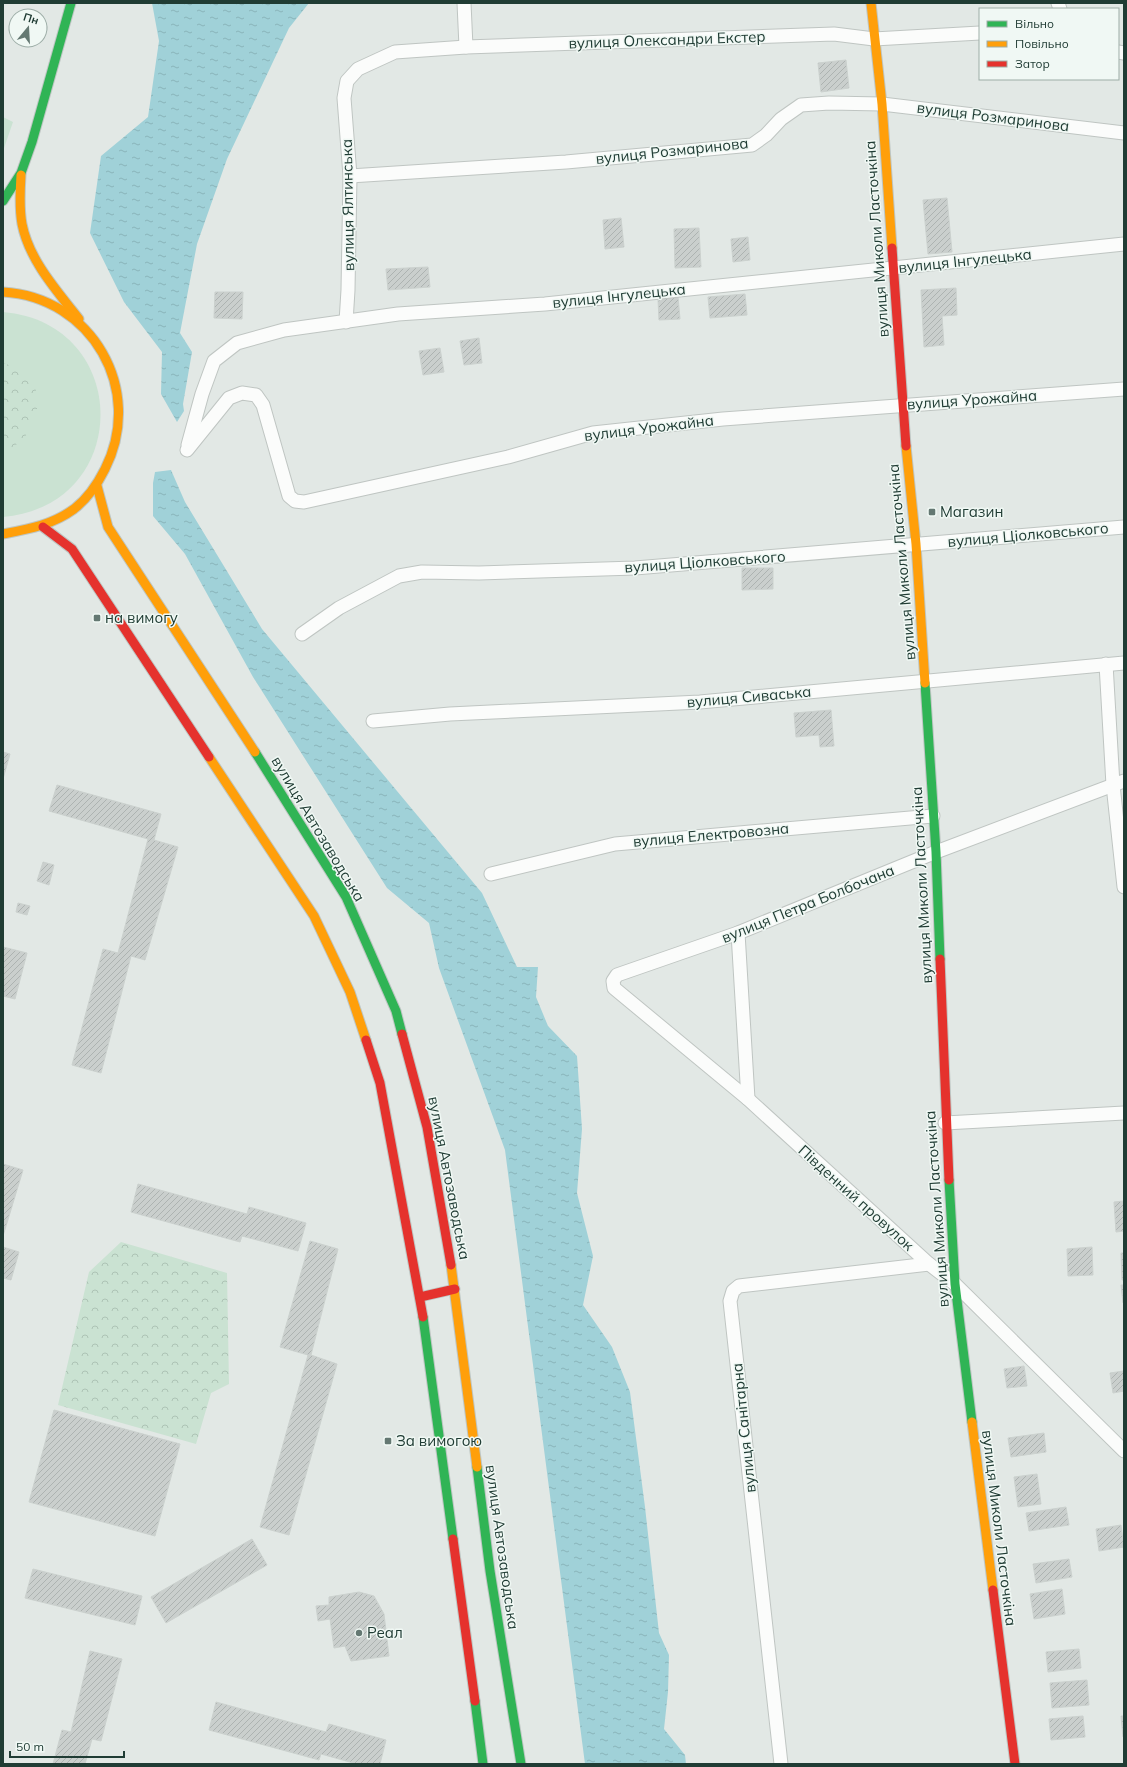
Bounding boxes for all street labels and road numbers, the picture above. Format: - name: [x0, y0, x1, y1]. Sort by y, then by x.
- street label: вулиця Олександри Екстер: [568, 27, 766, 52]
- street label: вулиця Розмаринова: [916, 98, 1070, 135]
- street label: вулиця Розмаринова: [595, 133, 749, 168]
- street label: вулиця Ялтинська: [337, 139, 358, 271]
- street label: вулиця Миколи Ласточкіна: [860, 140, 893, 338]
- street label: вулиця Інгулецька: [897, 244, 1033, 277]
- street label: вулиця Інгулецька: [551, 279, 687, 312]
- street label: вулиця Урожайна: [906, 385, 1038, 414]
- street label: вулиця Урожайна: [583, 410, 715, 445]
- street label: вулиця Миколи Ласточкіна: [883, 463, 920, 661]
- street label: вулиця Ціолковського: [947, 518, 1109, 551]
- street label: вулиця Ціолковського: [624, 546, 786, 577]
- street label: вулиця Сиваська: [686, 682, 812, 711]
- street label: вулиця Автозаводська: [267, 753, 369, 905]
- street label: вулиця Миколи Ласточкіна: [907, 786, 936, 984]
- street label: вулиця Електровозна: [632, 818, 790, 851]
- street label: вулиця Петра Болбочана: [719, 860, 897, 947]
- street label: вулиця Автозаводська: [424, 1095, 475, 1261]
- street label: вулиця Миколи Ласточкіна: [920, 1110, 953, 1308]
- street label: Південний провулок: [795, 1141, 919, 1255]
- street label: вулиця Санітарна: [727, 1362, 760, 1494]
- street label: вулиця Миколи Ласточкіна: [978, 1429, 1021, 1627]
- street label: вулиця Автозаводська: [482, 1463, 523, 1631]

